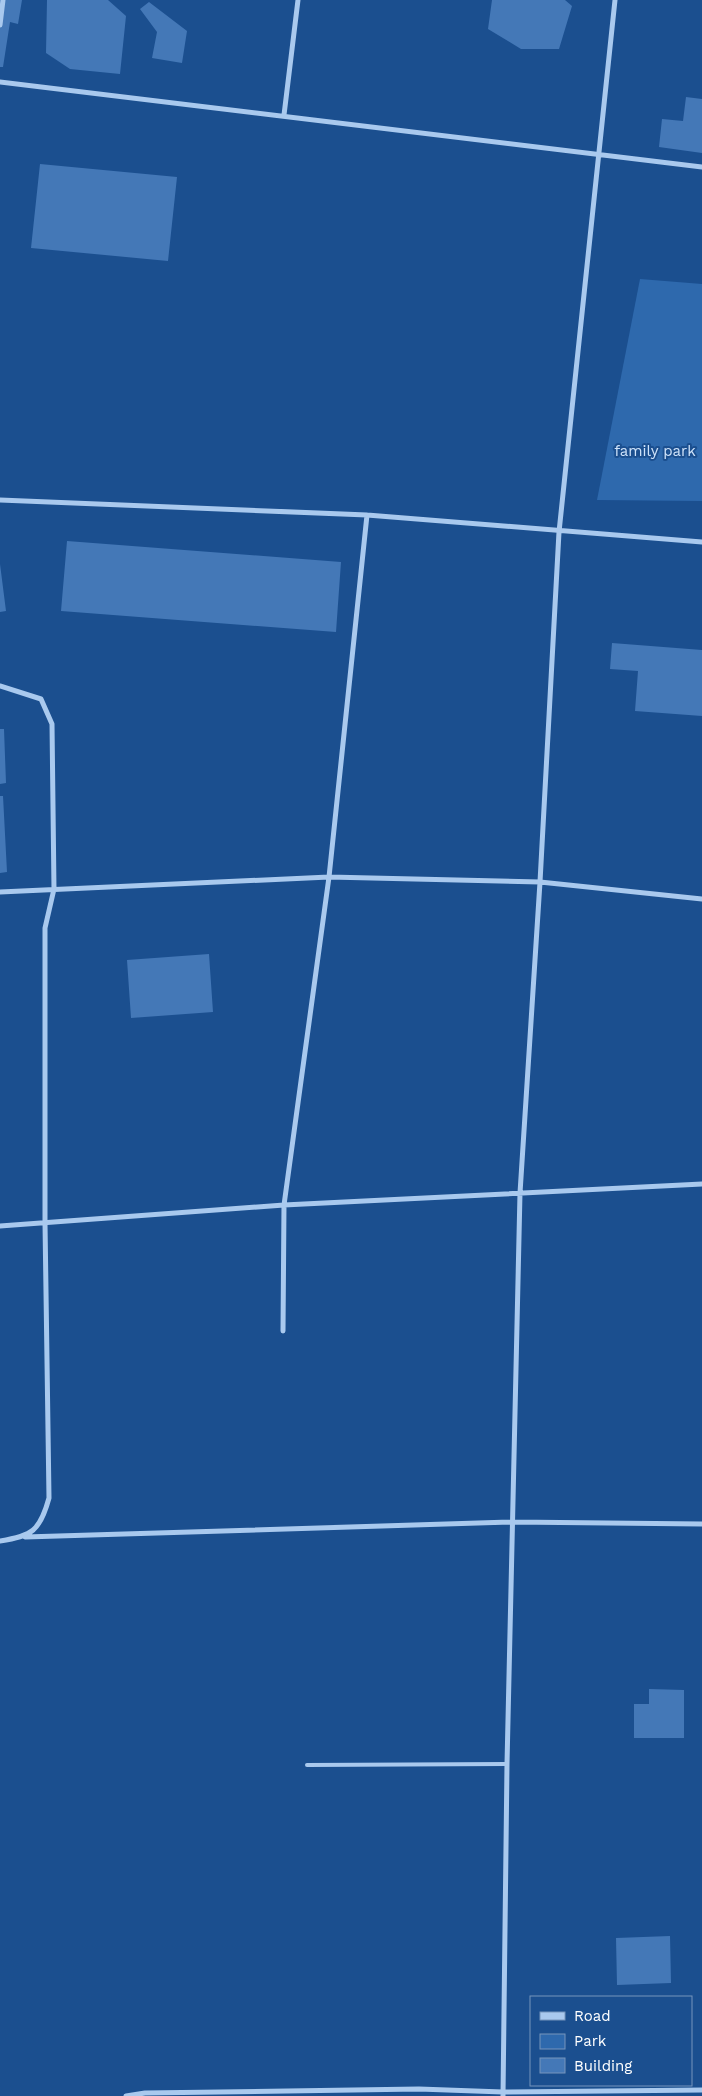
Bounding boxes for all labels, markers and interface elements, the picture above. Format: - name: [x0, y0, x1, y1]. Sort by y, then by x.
- park label: family park: [614, 442, 696, 460]
- legend: [530, 1996, 692, 2086]
- text: Road: [574, 2007, 611, 2025]
- text: Park: [574, 2032, 607, 2050]
- text: Building: [574, 2057, 632, 2075]

